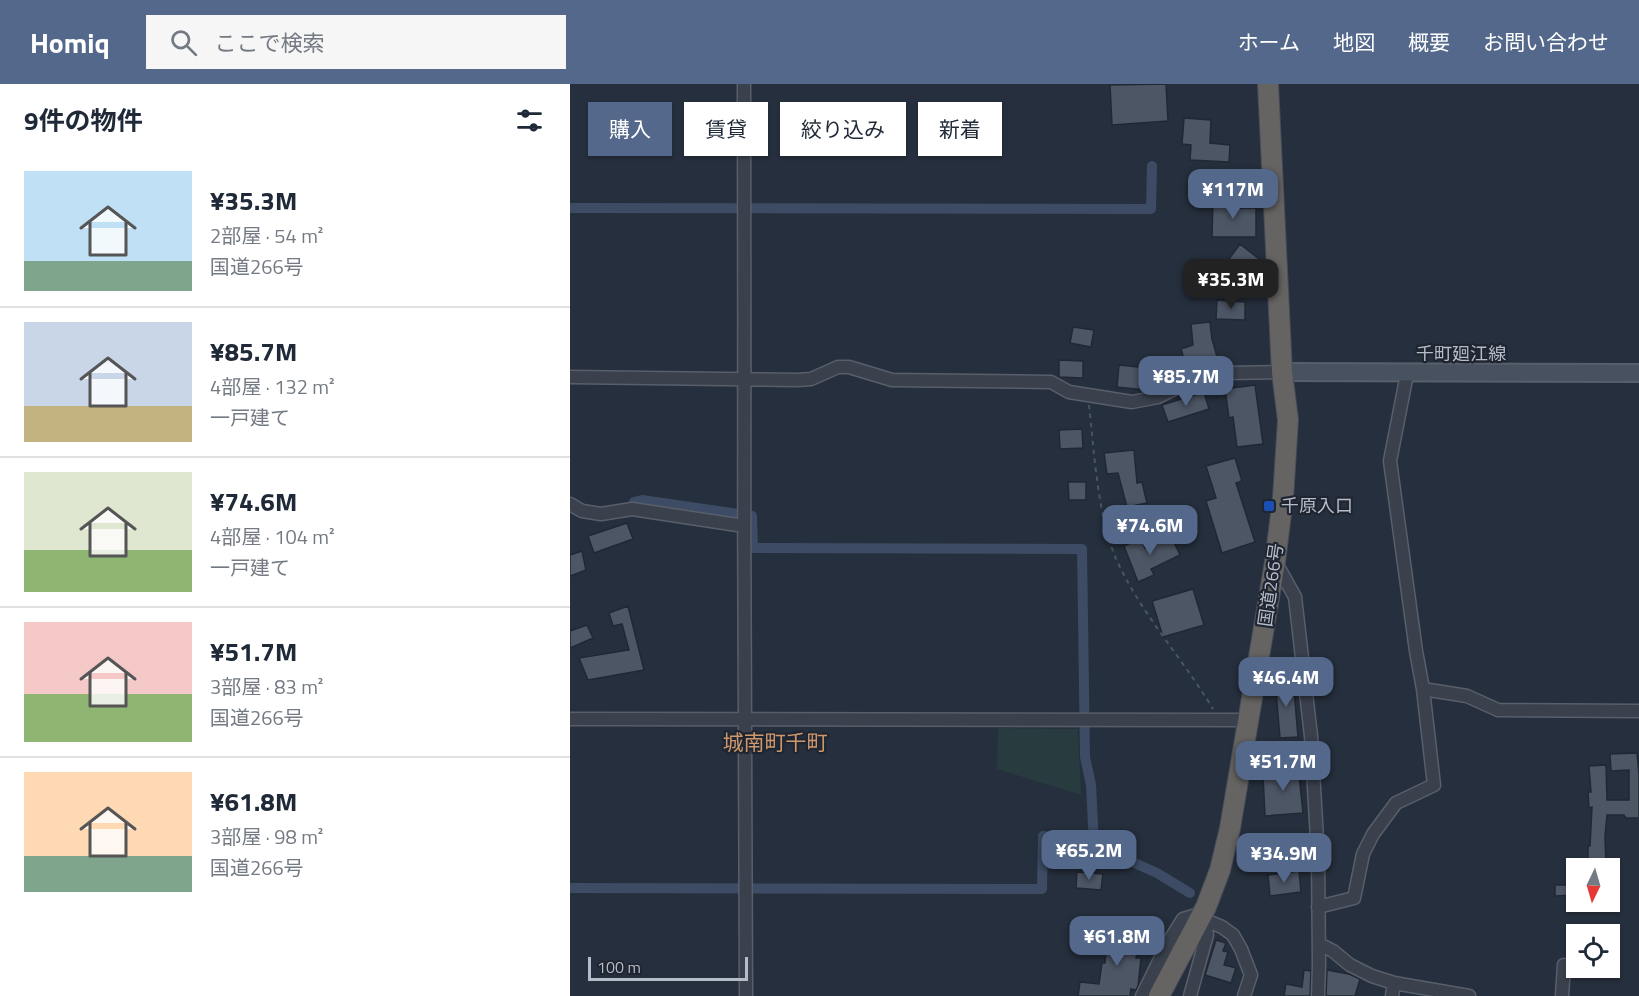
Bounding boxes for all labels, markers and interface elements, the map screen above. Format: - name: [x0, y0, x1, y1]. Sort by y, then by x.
- search box: [146, 15, 566, 69]
- text: Homiq: [30, 21, 110, 64]
- icon: search: [167, 26, 200, 59]
- text: ここで検索: [215, 26, 325, 60]
- text: ホーム: [1238, 26, 1300, 58]
- text: 地図: [1333, 26, 1375, 58]
- text: 概要: [1408, 26, 1450, 58]
- text: お問い合わせ: [1483, 26, 1609, 58]
- text: 9件の物件: [24, 101, 143, 140]
- chip: 購入: [588, 102, 672, 156]
- chip: 賃貸: [684, 102, 768, 156]
- chip: 絞り込み: [780, 102, 906, 156]
- chip: 新着: [918, 102, 1002, 156]
- icon: filters: [513, 104, 546, 137]
- pin: ¥117M: [1191, 169, 1275, 220]
- text: ¥117M: [1202, 173, 1264, 204]
- text: ¥35.3M: [210, 181, 297, 220]
- icon: home: [72, 195, 144, 267]
- text: 2部屋 · 54 m²: [210, 220, 323, 251]
- text: 国道266号: [210, 251, 304, 282]
- pin: ¥35.3M: [1182, 259, 1280, 310]
- text: ¥35.3M: [1197, 263, 1265, 294]
- text: ¥85.7M: [210, 332, 297, 371]
- street label: 千町廻江線: [1416, 340, 1506, 367]
- icon: home: [72, 346, 144, 418]
- pin: ¥85.7M: [1137, 356, 1235, 407]
- text: ¥85.7M: [1152, 360, 1220, 391]
- text: 4部屋 · 132 m²: [210, 371, 335, 402]
- text: 一戸建て: [210, 402, 290, 433]
- text: ¥74.6M: [210, 482, 297, 521]
- place label: 千原入口: [1281, 492, 1353, 519]
- icon: home: [72, 496, 144, 568]
- marker: 千原入口: [1262, 499, 1276, 513]
- pin: ¥74.6M: [1101, 505, 1199, 556]
- text: ¥74.6M: [1116, 509, 1184, 540]
- text: 4部屋 · 104 m²: [210, 521, 335, 552]
- street label: 国道266号: [1251, 541, 1290, 629]
- text: 一戸建て: [210, 552, 290, 583]
- text: ¥51.7M: [210, 632, 297, 671]
- icon: home: [72, 646, 144, 718]
- pin: ¥46.4M: [1237, 657, 1335, 708]
- text: ¥46.4M: [1252, 661, 1320, 692]
- text: 3部屋 · 83 m²: [210, 671, 323, 702]
- text: 国道266号: [210, 702, 304, 733]
- district label: 城南町千町: [723, 726, 828, 758]
- pin: ¥51.7M: [1234, 741, 1332, 792]
- text: ¥51.7M: [1249, 745, 1317, 776]
- text: ¥61.8M: [210, 782, 297, 821]
- icon: home: [72, 796, 144, 868]
- text: 3部屋 · 98 m²: [210, 821, 323, 852]
- pin: ¥65.2M: [1040, 830, 1138, 881]
- pin: ¥34.9M: [1235, 833, 1333, 884]
- text: ¥65.2M: [1055, 834, 1123, 865]
- text: ¥34.9M: [1250, 837, 1318, 868]
- text: 国道266号: [210, 852, 304, 883]
- north arrow: [1566, 858, 1620, 912]
- map controls: [1566, 858, 1620, 978]
- pin: ¥61.8M: [1068, 916, 1166, 967]
- text: ¥61.8M: [1083, 920, 1151, 951]
- button: locate: [1566, 924, 1620, 978]
- scale bar: [588, 954, 748, 982]
- text: 100 m: [597, 955, 641, 979]

